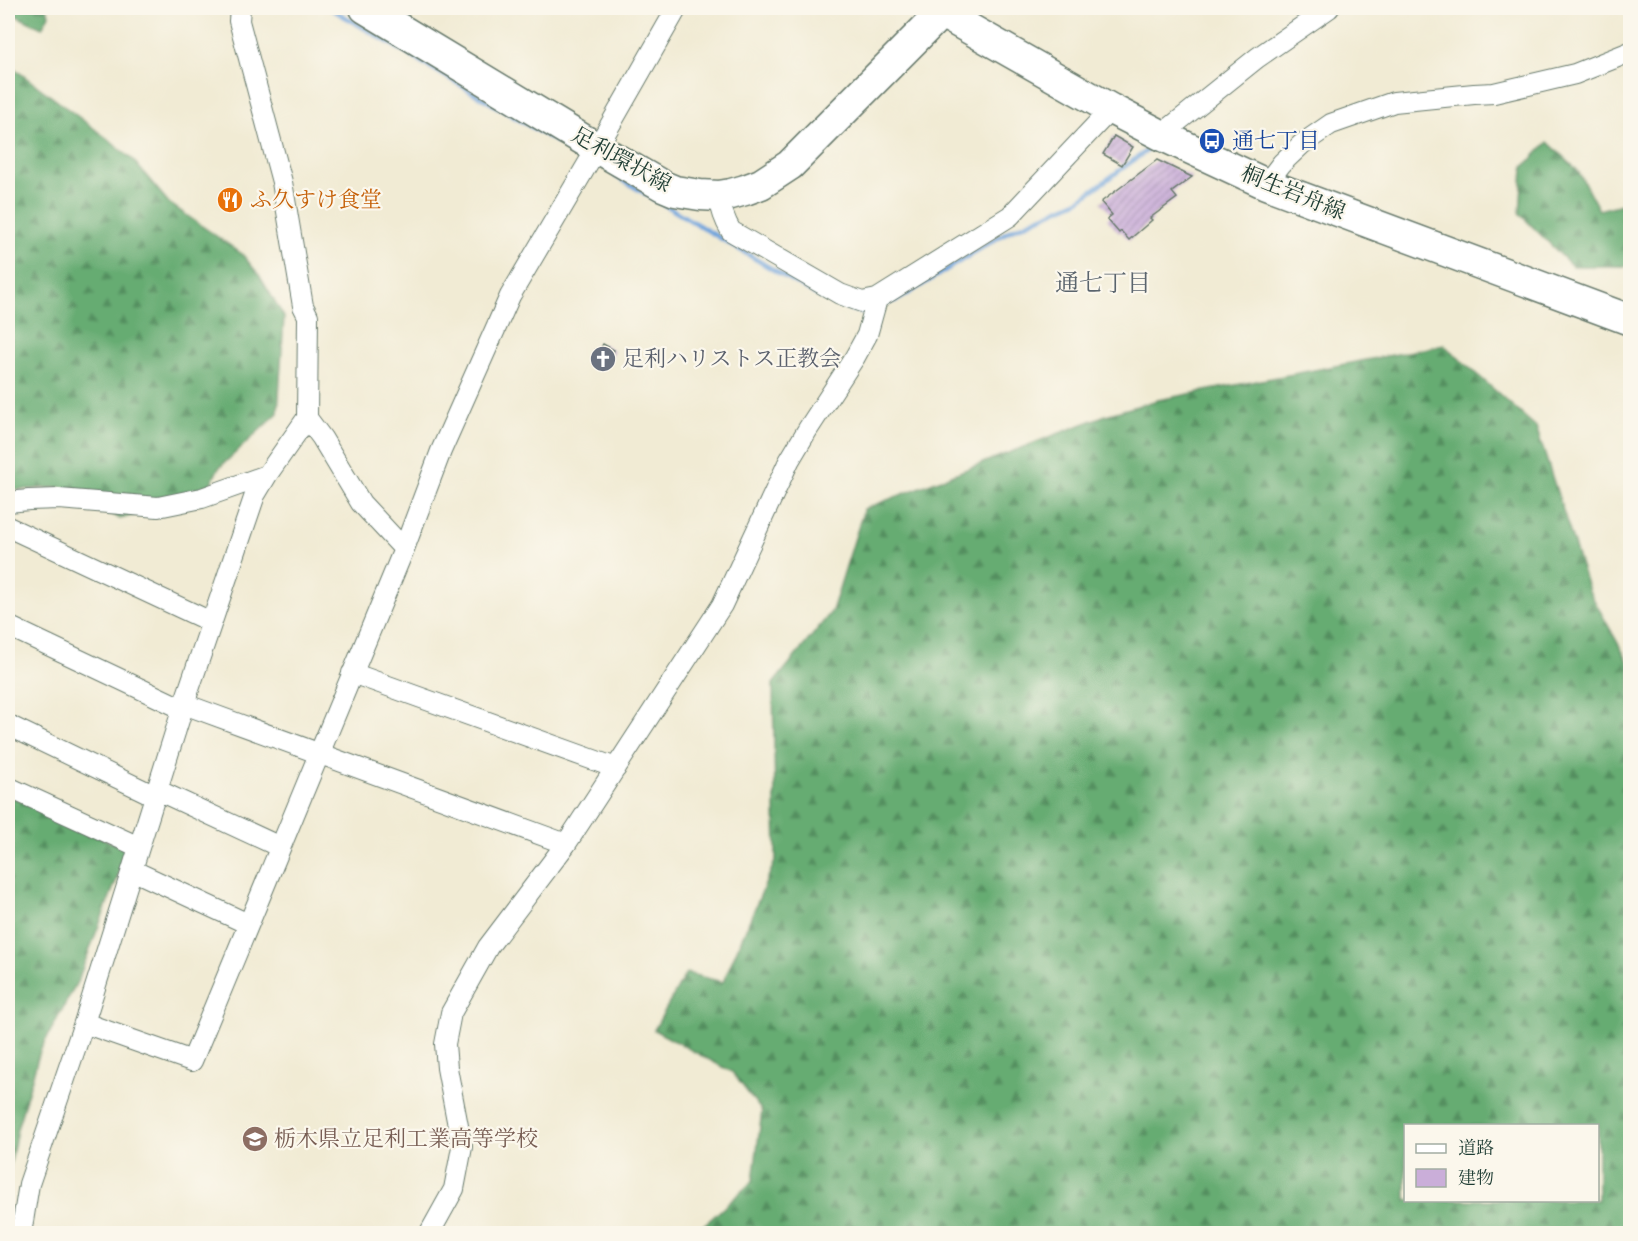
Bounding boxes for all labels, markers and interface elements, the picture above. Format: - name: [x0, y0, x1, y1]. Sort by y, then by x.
- street label: 足利環状線: [566, 122, 676, 198]
- bus stop icon: 通七丁目: [1197, 126, 1227, 156]
- place label: 通七丁目: [1232, 128, 1320, 155]
- street label: 桐生岩舟線: [1237, 160, 1349, 226]
- restaurant icon: ふ久すけ食堂: [215, 185, 245, 215]
- place label: ふ久すけ食堂: [250, 187, 382, 214]
- district label: 通七丁目: [1055, 269, 1151, 299]
- church icon: 足利ハリストス正教会: [588, 344, 618, 374]
- place label: 足利ハリストス正教会: [622, 346, 841, 373]
- school or university icon: 栃木県立足利工業高等学校: [240, 1124, 270, 1154]
- legend: [1404, 1124, 1599, 1202]
- place label: 栃木県立足利工業高等学校: [274, 1126, 538, 1153]
- text: 道路: [1458, 1138, 1494, 1160]
- text: 建物: [1458, 1168, 1494, 1190]

